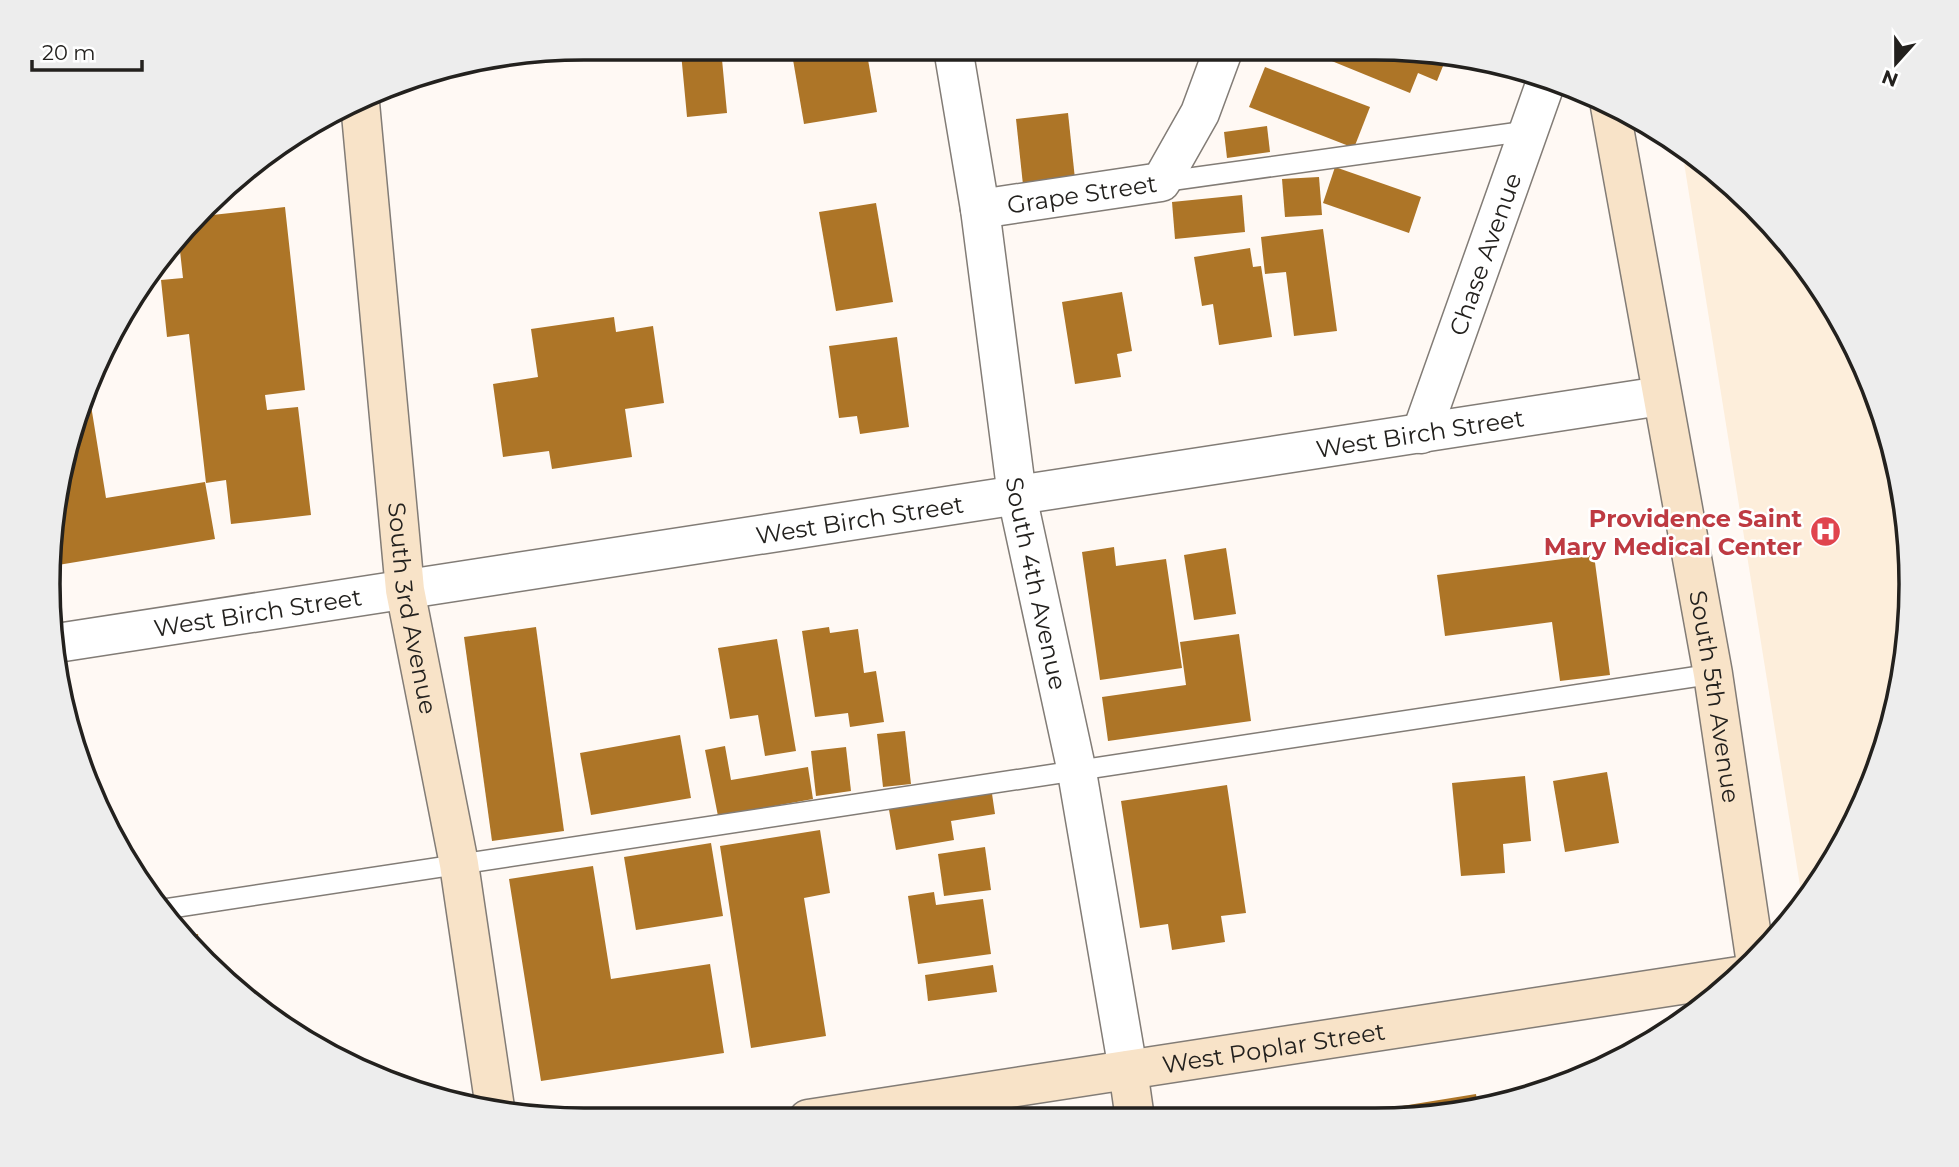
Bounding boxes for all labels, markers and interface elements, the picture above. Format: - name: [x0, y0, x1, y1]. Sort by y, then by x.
- scale bar: [32, 28, 142, 72]
- north arrow: [1861, 28, 1931, 98]
- text: 20 m: [42, 40, 96, 65]
- text: N: [1879, 65, 1901, 92]
- street label: Grape Street: [1005, 168, 1159, 219]
- street label: Chase Avenue: [1443, 169, 1527, 339]
- street label: West Birch Street: [1314, 403, 1526, 463]
- street label: South 4th Avenue: [1000, 475, 1073, 692]
- street label: West Birch Street: [754, 489, 966, 550]
- street label: South 3rd Avenue: [382, 501, 444, 717]
- place label: Providence Saint Mary Medical Center: [1544, 504, 1803, 561]
- hospital icon: Providence Saint Mary Medical Center: [1808, 515, 1842, 549]
- street label: West Birch Street: [152, 582, 364, 642]
- street label: South 5th Avenue: [1684, 588, 1746, 805]
- street label: West Poplar Street: [1160, 1016, 1387, 1079]

